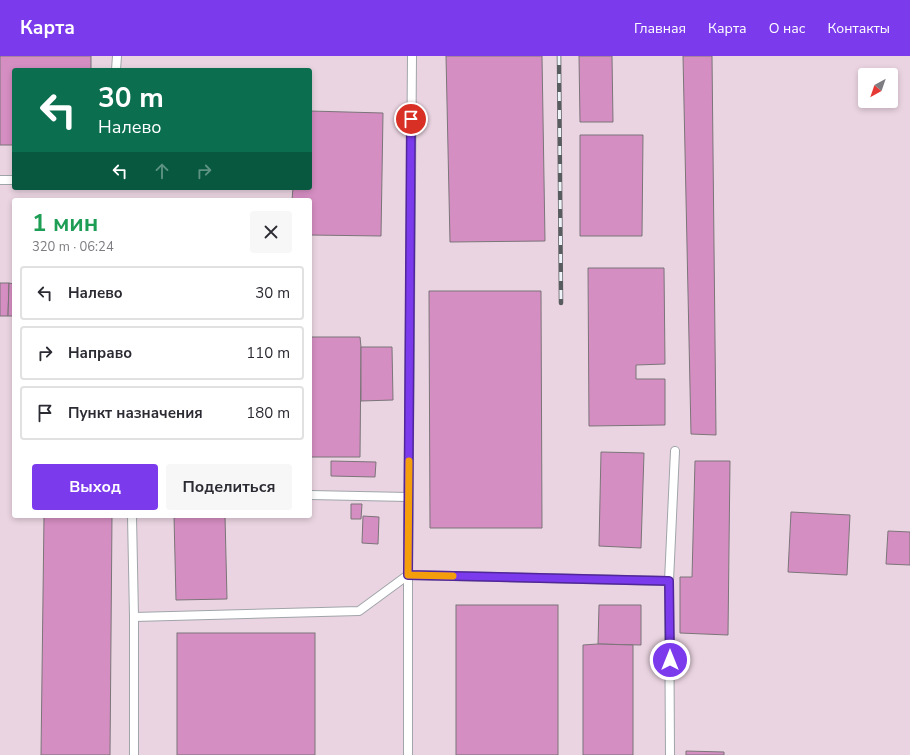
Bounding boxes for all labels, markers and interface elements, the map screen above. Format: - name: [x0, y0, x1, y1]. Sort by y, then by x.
- text: Карта: [20, 15, 75, 41]
- text: Главная: [634, 19, 686, 38]
- text: Карта: [708, 19, 747, 38]
- text: О нас: [769, 19, 805, 38]
- text: Контакты: [827, 19, 890, 38]
- north arrow: [858, 68, 898, 108]
- map controls: [858, 68, 898, 108]
- text: 30 m: [98, 79, 164, 117]
- icon: left: [32, 84, 84, 136]
- pin: [394, 102, 428, 136]
- icon: arrive: [400, 108, 422, 130]
- text: Налево: [98, 115, 162, 139]
- icon: left: [109, 160, 131, 182]
- icon: ahead: [151, 160, 173, 182]
- icon: right: [193, 160, 215, 182]
- text: 1 мин: [32, 207, 98, 239]
- button: close: [250, 211, 292, 253]
- text: 320 m · 06:24: [32, 238, 114, 256]
- icon: left: [34, 282, 56, 304]
- text: Налево: [68, 283, 123, 303]
- text: 30 m: [255, 283, 290, 303]
- icon: right: [34, 342, 56, 364]
- text: Направо: [68, 343, 132, 363]
- text: 110 m: [246, 343, 290, 363]
- icon: arrive: [34, 402, 56, 424]
- text: Пункт назначения: [68, 403, 203, 423]
- text: 180 m: [246, 403, 290, 423]
- button: Выход: [32, 464, 158, 510]
- button: Поделиться: [166, 464, 292, 510]
- position arrow: [649, 639, 691, 681]

